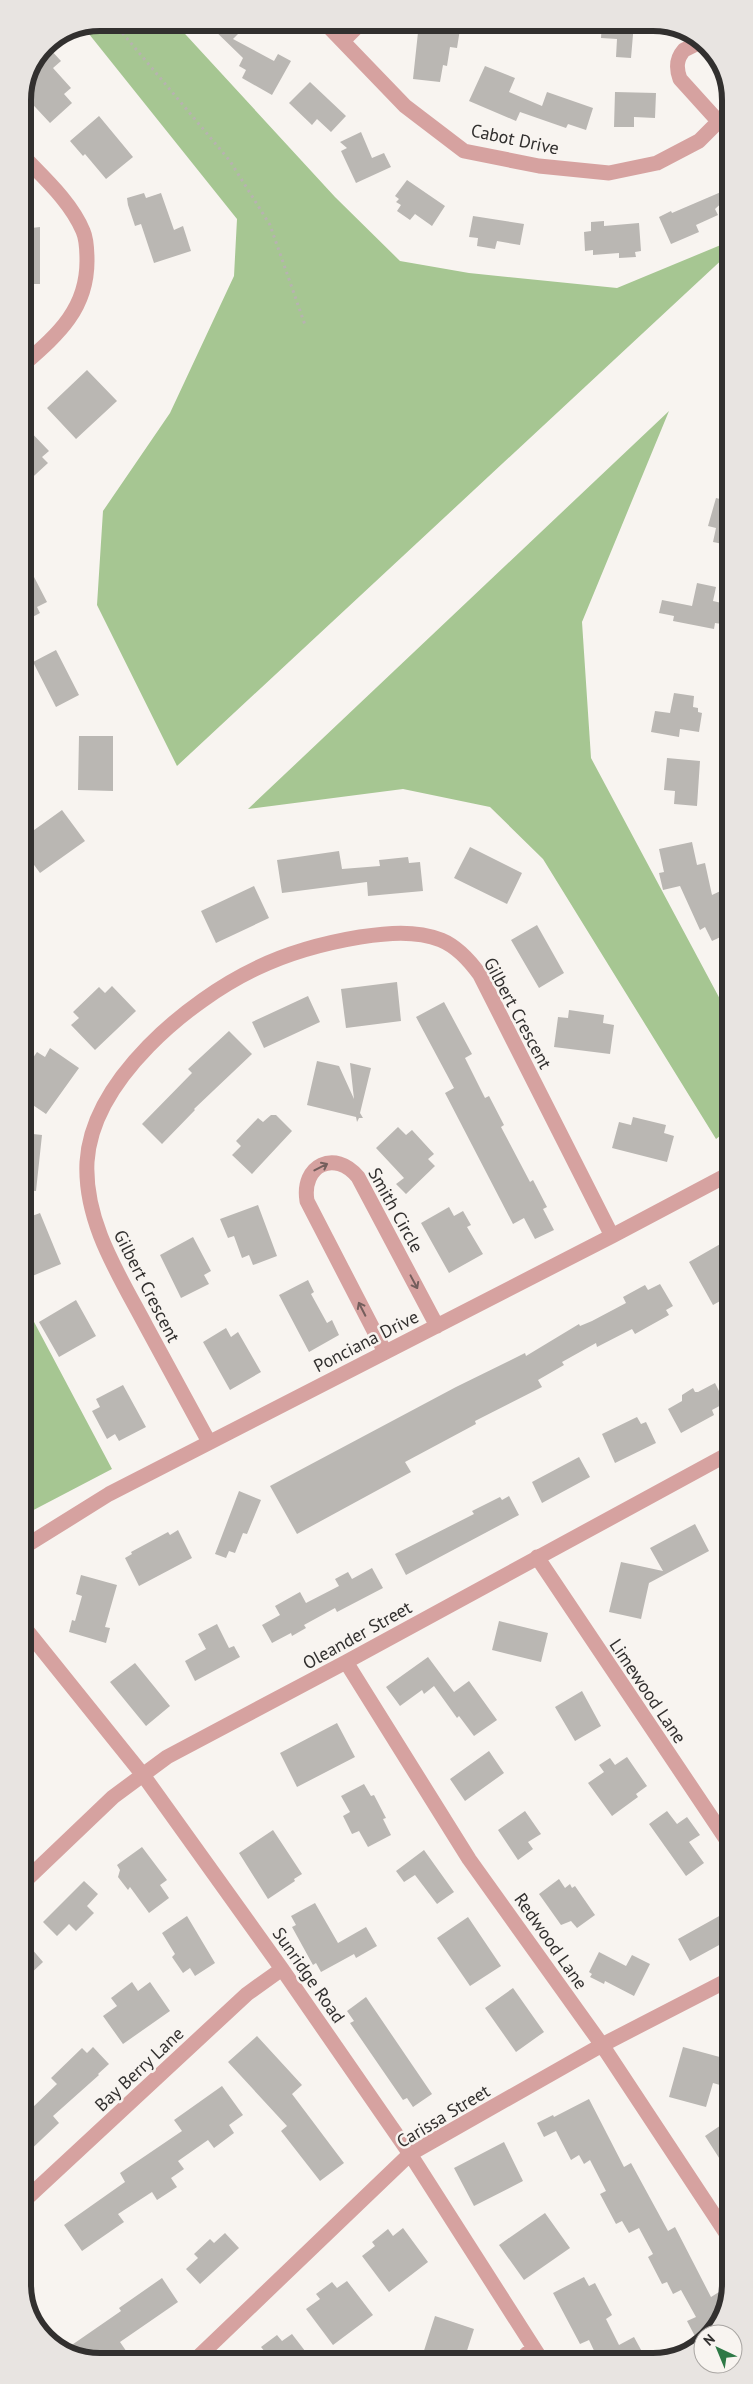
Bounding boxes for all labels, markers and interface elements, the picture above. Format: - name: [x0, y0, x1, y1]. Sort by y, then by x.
- street label: Cabot Drive: [469, 118, 561, 160]
- street label: Gilbert Crescent: [479, 953, 557, 1073]
- one-way arrow: [313, 1162, 328, 1171]
- street label: Smith Circle: [363, 1164, 429, 1256]
- street label: Gilbert Crescent: [109, 1226, 185, 1346]
- one-way arrow: [409, 1274, 419, 1289]
- one-way arrow: [357, 1302, 366, 1317]
- street label: Ponciana Drive: [310, 1305, 422, 1377]
- street label: Oleander Street: [298, 1596, 416, 1674]
- street label: Limewood Lane: [605, 1634, 691, 1748]
- street label: Redwood Lane: [509, 1888, 593, 1994]
- street label: Sunridge Road: [268, 1923, 350, 2027]
- street label: Bay Berry Lane: [90, 2022, 188, 2116]
- street label: Carissa Street: [392, 2079, 494, 2153]
- north arrow: [693, 2324, 743, 2374]
- text: N: [699, 2330, 719, 2349]

